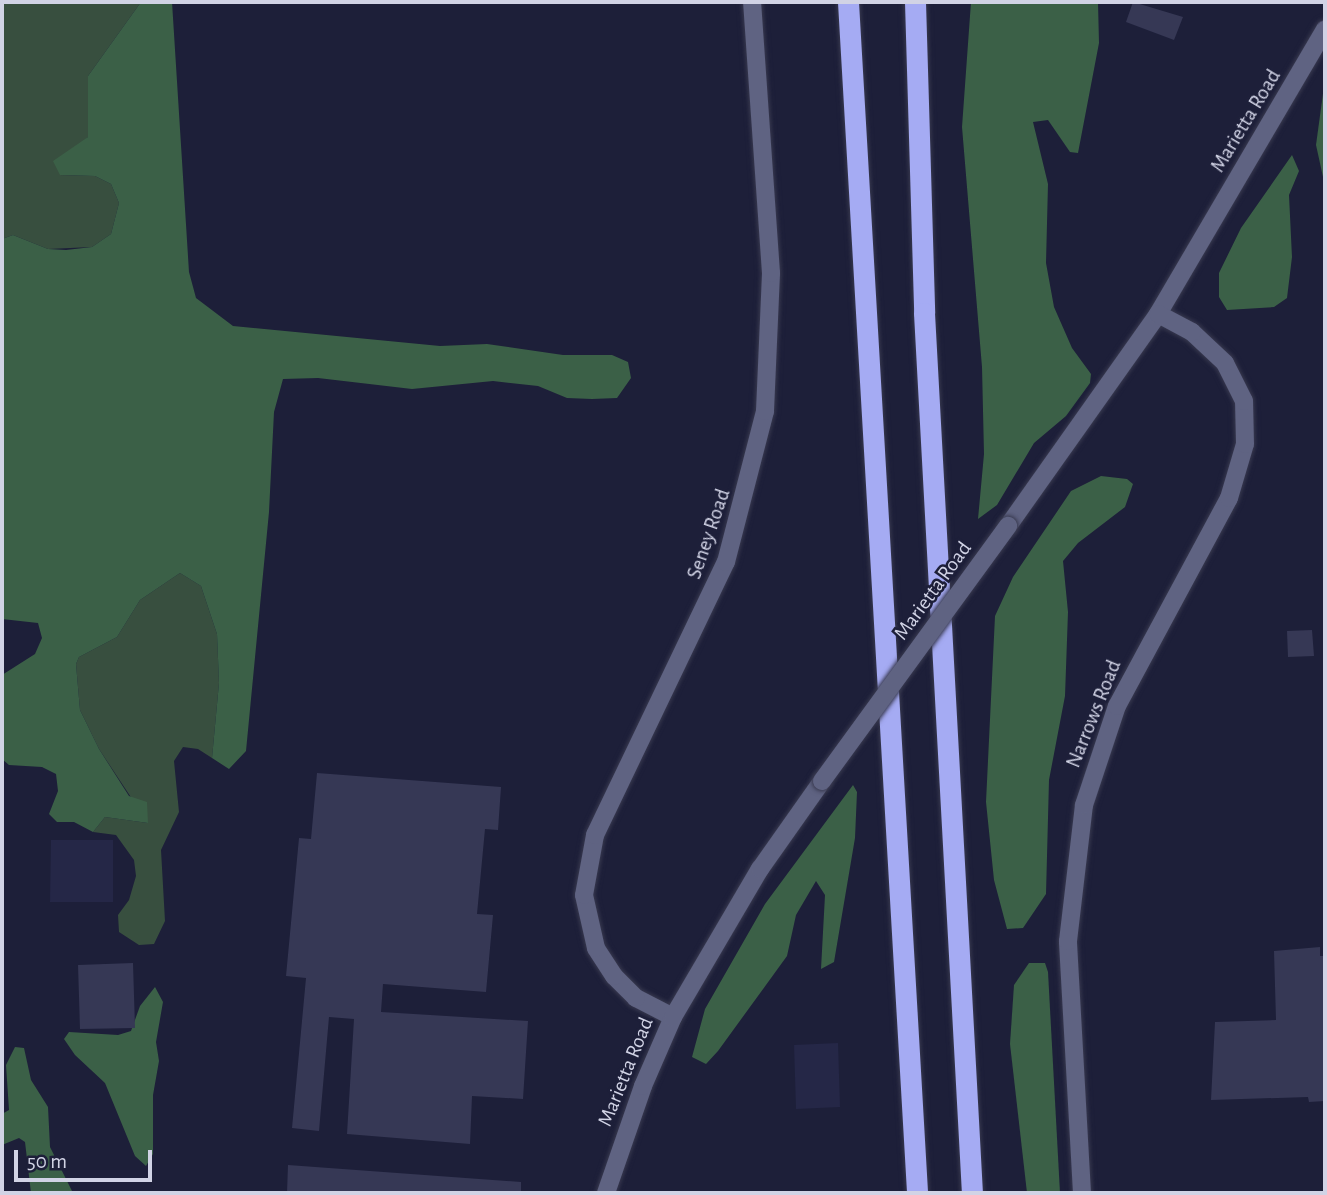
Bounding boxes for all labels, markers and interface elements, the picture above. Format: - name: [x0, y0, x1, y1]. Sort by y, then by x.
- street label: Marietta Road: [1205, 65, 1287, 177]
- street label: Seney Road: [682, 486, 736, 582]
- street label: Marietta Road: [889, 537, 977, 645]
- street label: Narrows Road: [1061, 656, 1127, 772]
- street label: Marietta Road: [593, 1014, 659, 1130]
- scale bar: [18, 1136, 156, 1180]
- text: 50 m: [27, 1151, 67, 1172]

